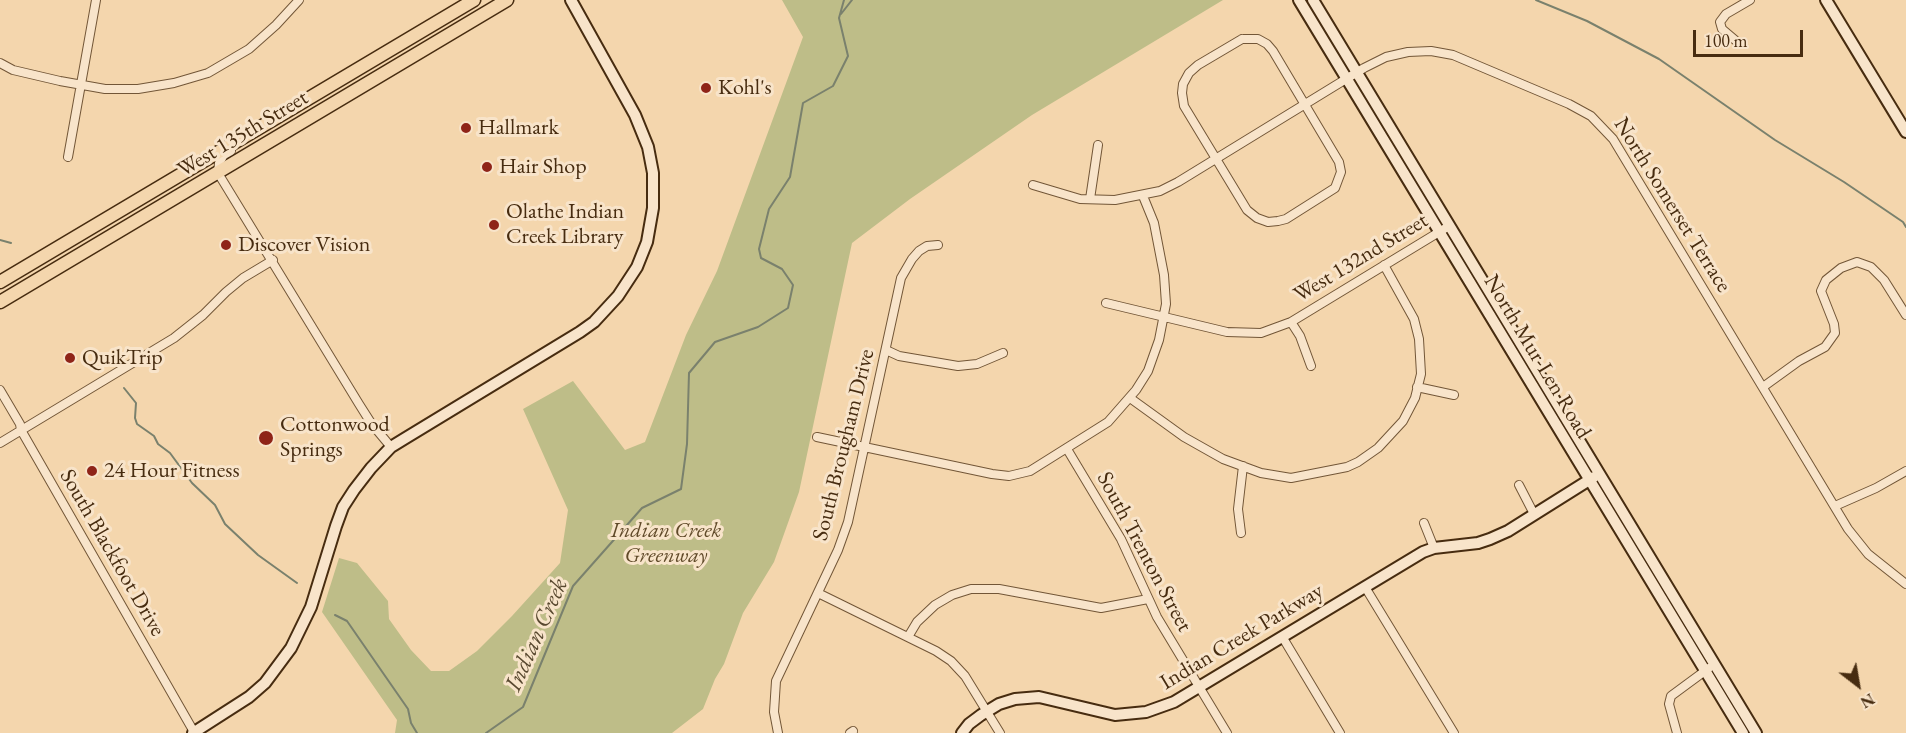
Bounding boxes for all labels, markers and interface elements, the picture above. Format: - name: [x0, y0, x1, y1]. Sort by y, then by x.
- scale bar: [1696, 18, 1806, 56]
- text: 100 m: [1704, 29, 1748, 52]
- place label: Kohl's: [718, 75, 772, 101]
- marker: Kohl's: [699, 81, 713, 95]
- street label: West 135th Street: [173, 85, 313, 183]
- street label: North Somerset Terrace: [1608, 113, 1736, 297]
- place label: Hallmark: [478, 115, 559, 141]
- marker: Hallmark: [459, 121, 473, 135]
- place label: Hair Shop: [499, 154, 587, 180]
- marker: Hair Shop: [480, 160, 494, 174]
- place label: Olathe Indian Creek Library: [506, 199, 624, 250]
- street label: West 132nd Street: [1289, 208, 1433, 308]
- marker: Olathe Indian Creek Library: [487, 218, 501, 232]
- place label: Discover Vision: [238, 232, 370, 258]
- marker: Discover Vision: [219, 238, 233, 252]
- street label: North Mur-Len Road: [1478, 270, 1596, 444]
- place label: QuikTrip: [82, 345, 163, 371]
- street label: South Brougham Drive: [807, 347, 881, 543]
- marker: QuikTrip: [63, 351, 77, 365]
- place label: Cottonwood Springs: [280, 412, 390, 464]
- marker: Cottonwood Springs: [257, 429, 275, 447]
- place label: 24 Hour Fitness: [104, 458, 240, 484]
- marker: 24 Hour Fitness: [85, 464, 99, 478]
- street label: South Blackfoot Drive: [54, 465, 170, 641]
- street label: South Trenton Street: [1091, 467, 1197, 637]
- park label: Indian Creek Greenway: [611, 518, 721, 570]
- water label: Indian Creek: [499, 574, 575, 696]
- street label: Indian Creek Parkway: [1156, 578, 1328, 696]
- north arrow: [1828, 655, 1888, 715]
- text: N: [1857, 689, 1878, 713]

